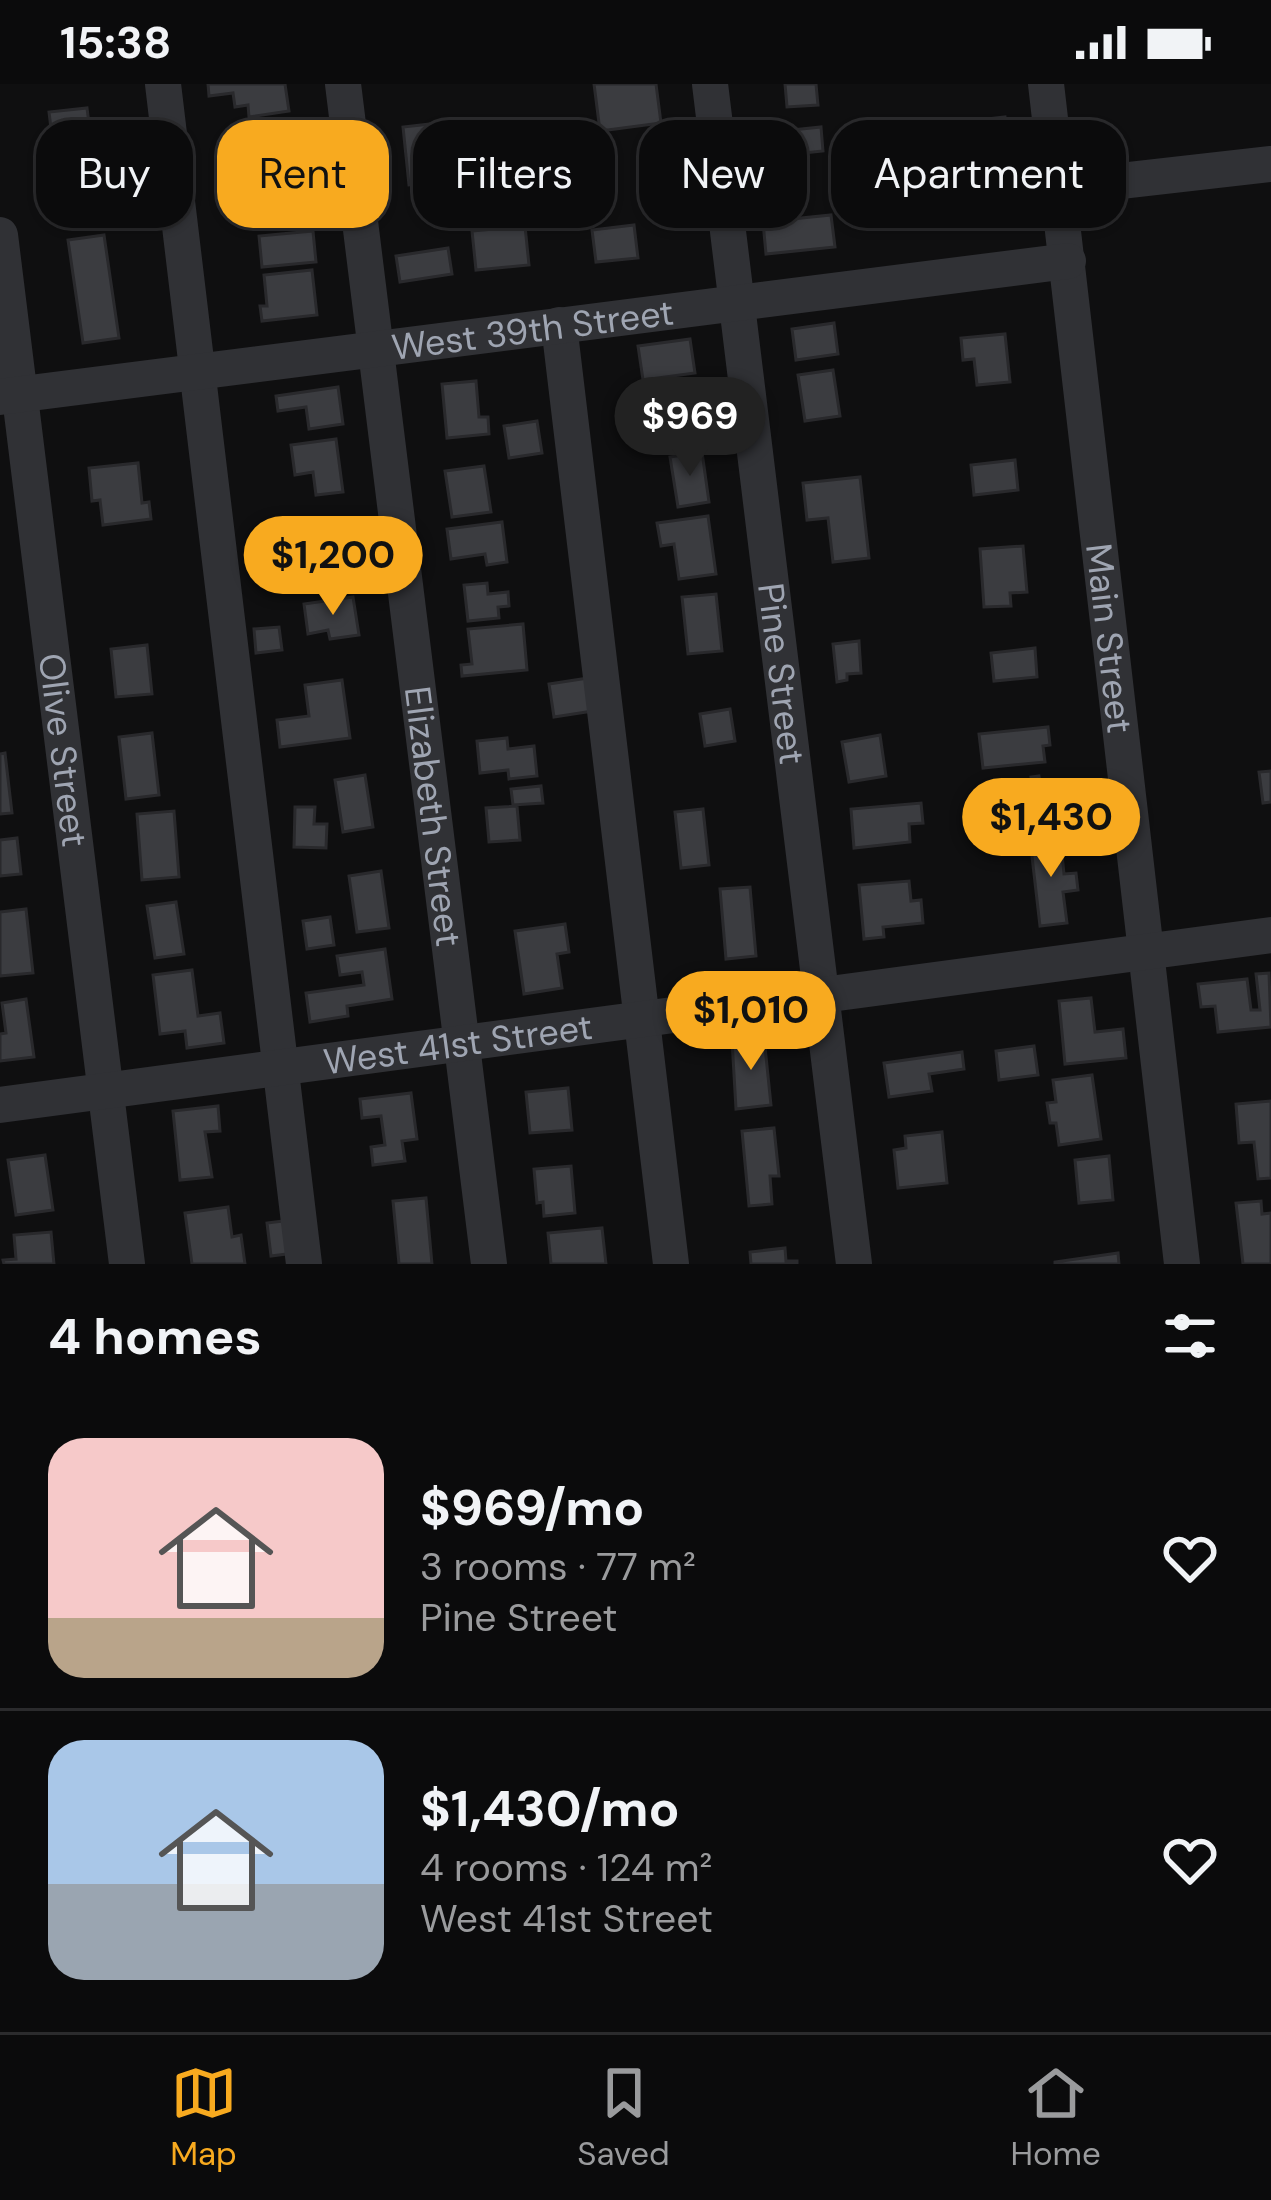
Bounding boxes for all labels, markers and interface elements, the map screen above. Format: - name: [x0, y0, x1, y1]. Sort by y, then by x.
- text: 15:38: [60, 13, 171, 72]
- chip: Buy: [36, 120, 193, 228]
- chip: Rent: [217, 120, 389, 228]
- chip: Filters: [413, 120, 615, 228]
- chip: New: [639, 120, 807, 228]
- chip: Apartment: [831, 120, 1126, 228]
- street label: West 39th Street: [389, 288, 676, 370]
- pin: $969: [619, 377, 761, 479]
- text: $969: [641, 390, 739, 441]
- pin: $1,200: [235, 516, 431, 618]
- text: $1,200: [271, 529, 395, 580]
- street label: Main Street: [1076, 541, 1144, 736]
- street label: Pine Street: [748, 580, 816, 767]
- street label: Olive Street: [28, 651, 99, 850]
- street label: Elizabeth Street: [394, 684, 473, 949]
- pin: $1,430: [953, 778, 1149, 880]
- text: $1,430: [989, 791, 1113, 842]
- pin: $1,010: [653, 971, 849, 1073]
- text: $1,010: [693, 984, 809, 1035]
- street label: West 41st Street: [321, 1003, 595, 1085]
- text: 4 homes: [48, 1303, 262, 1370]
- icon: filters: [1157, 1303, 1223, 1369]
- text: $969/mo: [420, 1474, 644, 1541]
- icon: home: [144, 1486, 288, 1630]
- icon: heart: [1157, 1525, 1223, 1591]
- text: 3 rooms · 77 m²: [420, 1541, 696, 1592]
- text: Pine Street: [420, 1592, 617, 1643]
- text: $1,430/mo: [420, 1775, 680, 1842]
- icon: home: [144, 1788, 288, 1932]
- icon: heart: [1157, 1827, 1223, 1893]
- text: 4 rooms · 124 m²: [420, 1842, 712, 1893]
- text: West 41st Street: [420, 1893, 713, 1944]
- tab: Map: [170, 2060, 237, 2175]
- tab: Saved: [577, 2060, 670, 2175]
- tab: Home: [1010, 2060, 1101, 2175]

